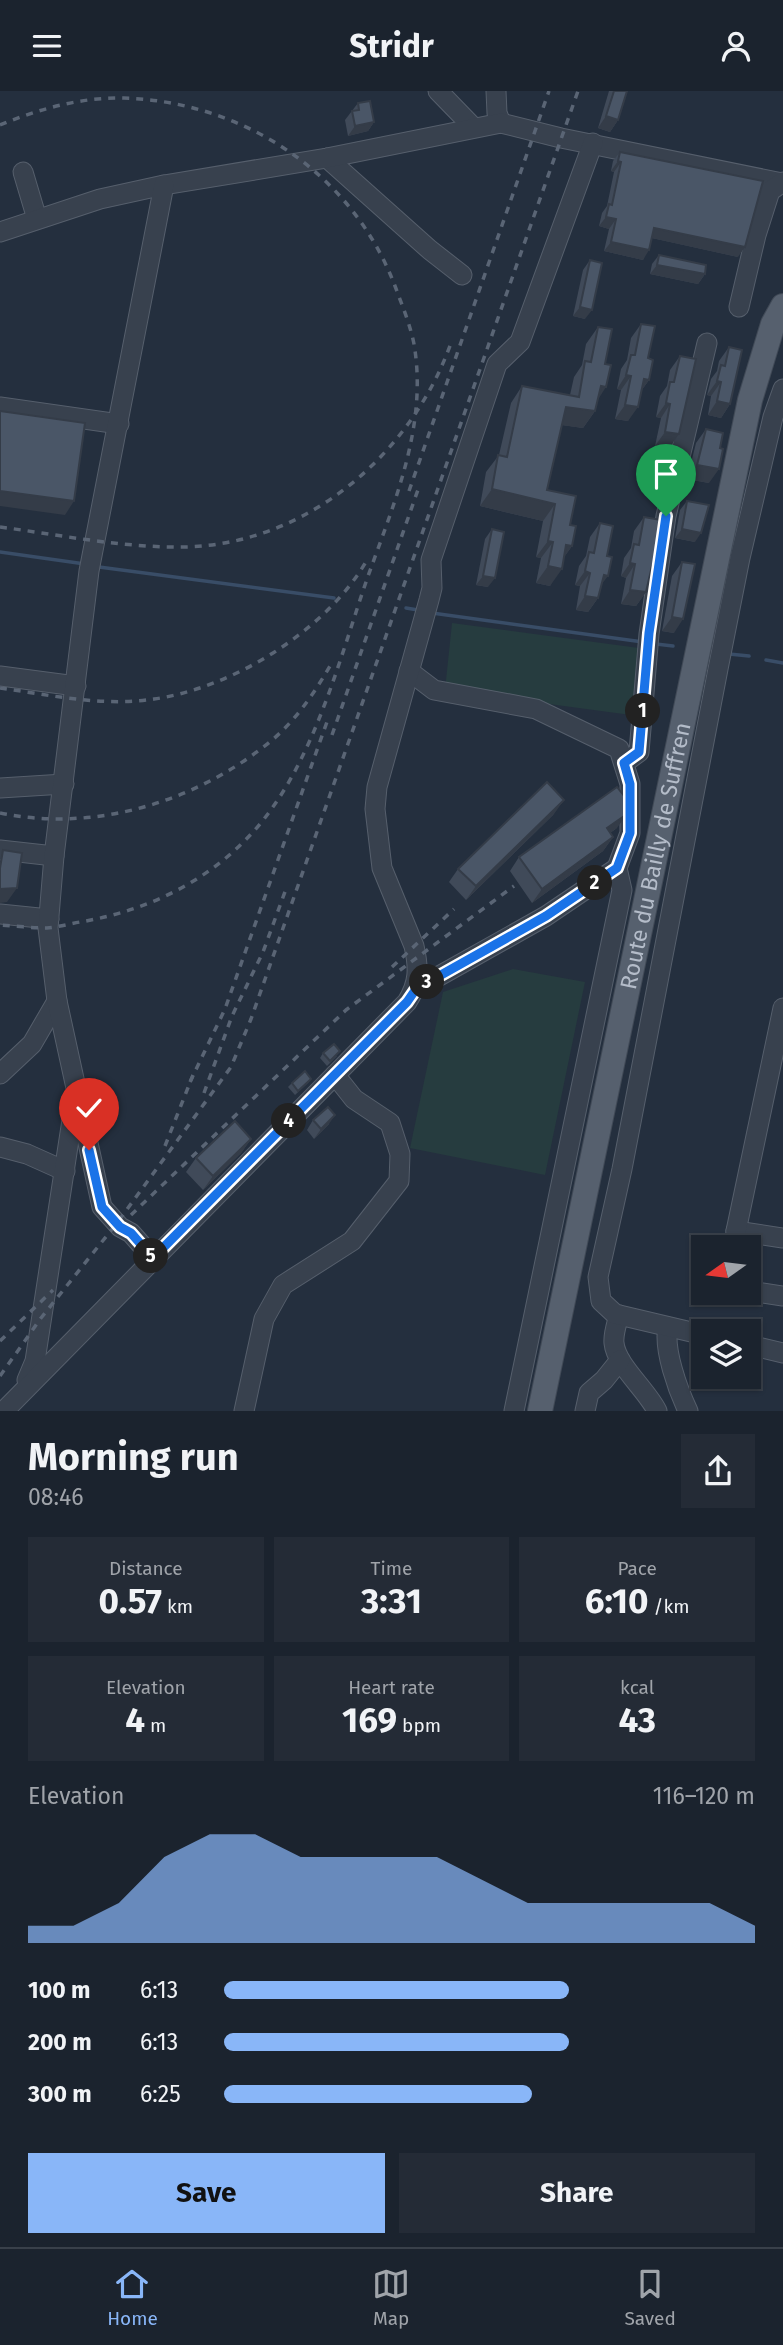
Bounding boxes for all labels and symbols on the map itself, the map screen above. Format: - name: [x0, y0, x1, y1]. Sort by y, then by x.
- pin: [636, 444, 696, 516]
- pin: 1: [626, 693, 660, 729]
- street label: Route du Bailly de Suffren: [614, 720, 697, 992]
- pin: 2: [578, 865, 612, 901]
- pin: 3: [410, 965, 444, 999]
- pin: [59, 1078, 119, 1150]
- pin: 4: [272, 1103, 306, 1139]
- north arrow: [691, 1235, 761, 1305]
- pin: 5: [134, 1239, 168, 1273]

